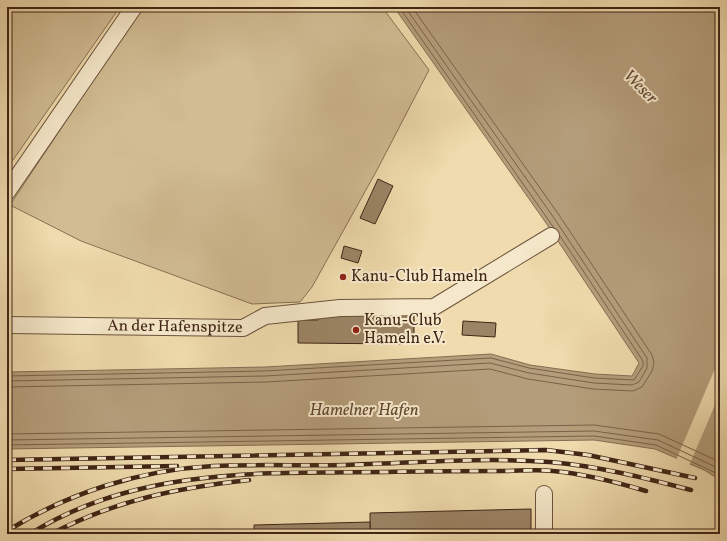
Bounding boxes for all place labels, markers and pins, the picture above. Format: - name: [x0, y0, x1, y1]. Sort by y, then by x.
- place label: Kanu-Club Hameln: [351, 266, 488, 288]
- marker: Kanu-Club Hameln: [338, 272, 348, 282]
- place label: Kanu-Club Hameln e.V.: [364, 310, 446, 350]
- marker: Kanu-Club Hameln e.V.: [351, 325, 361, 335]

